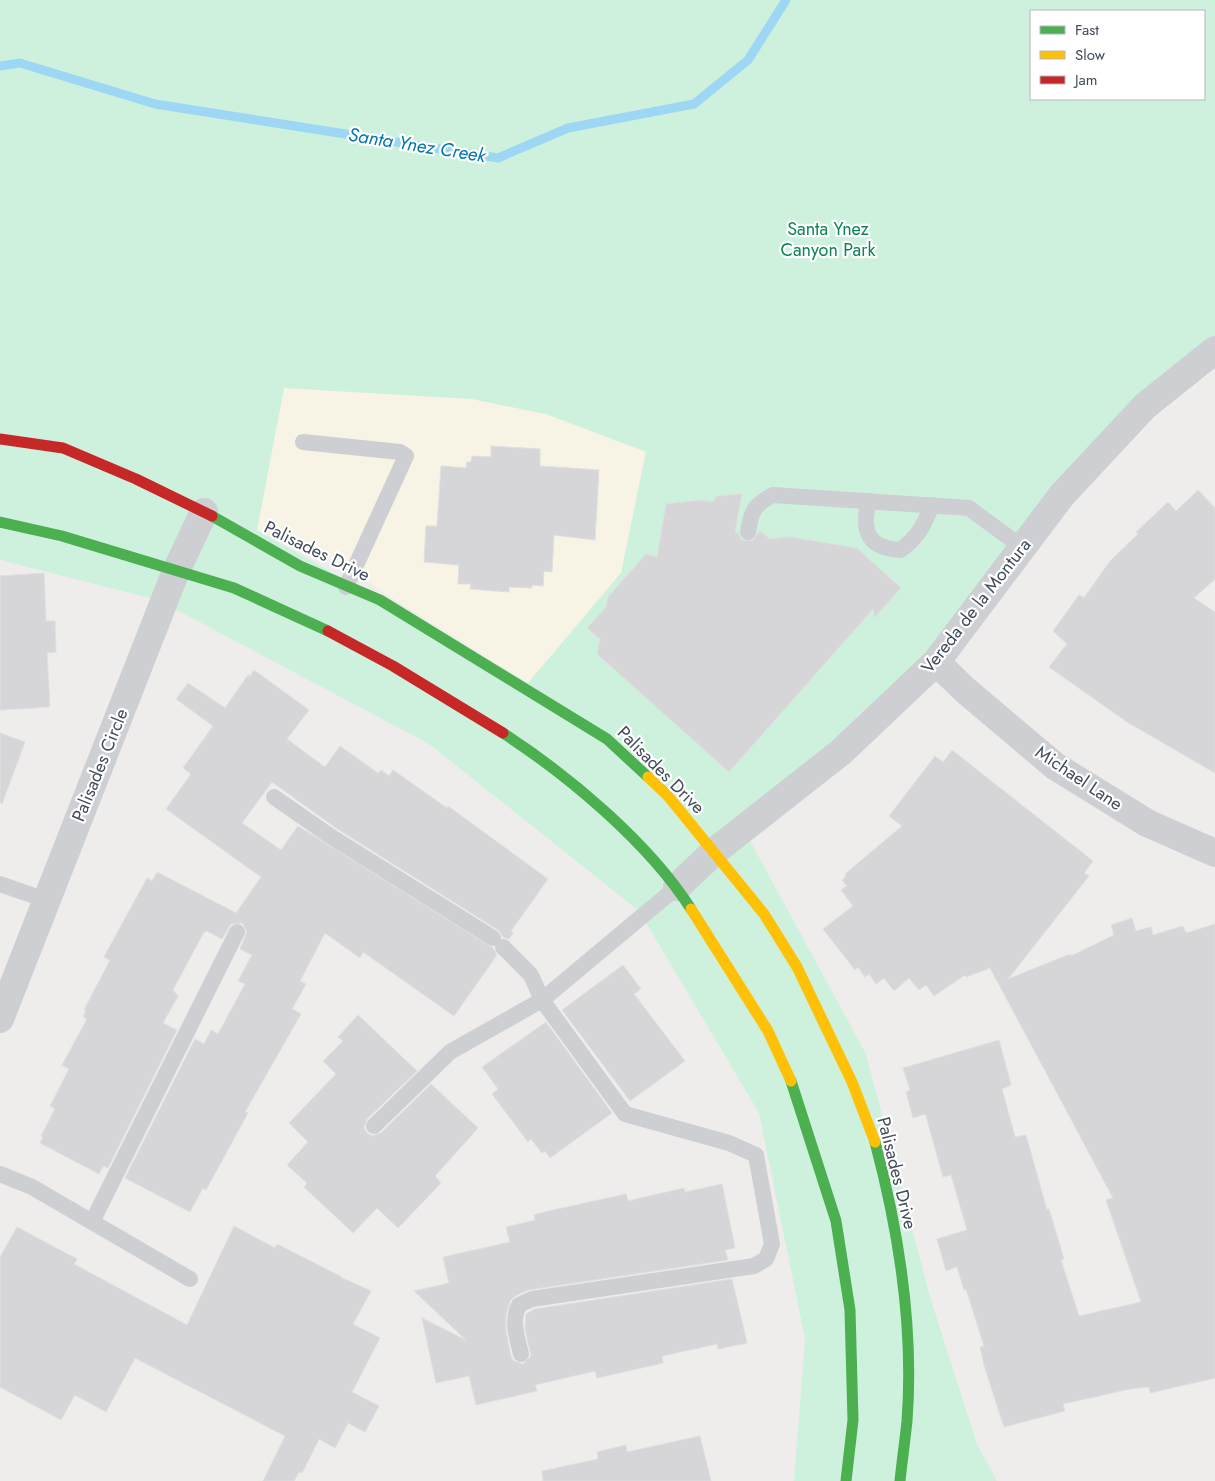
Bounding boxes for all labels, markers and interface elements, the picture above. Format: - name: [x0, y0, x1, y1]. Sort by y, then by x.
- legend: [1030, 10, 1205, 100]
- text: Fast: [1075, 19, 1099, 41]
- text: Slow: [1075, 44, 1106, 66]
- text: Jam: [1073, 69, 1098, 91]
- water label: Santa Ynez Creek: [346, 121, 488, 169]
- park label: Santa Ynez Canyon Park: [781, 216, 875, 263]
- street label: Palisades Drive: [260, 514, 374, 588]
- street label: Vereda de la Montura: [915, 533, 1037, 679]
- street label: Palisades Circle: [66, 705, 134, 825]
- street label: Palisades Drive: [611, 720, 711, 820]
- street label: Michael Lane: [1030, 739, 1128, 817]
- street label: Palisades Drive: [870, 1114, 924, 1232]

